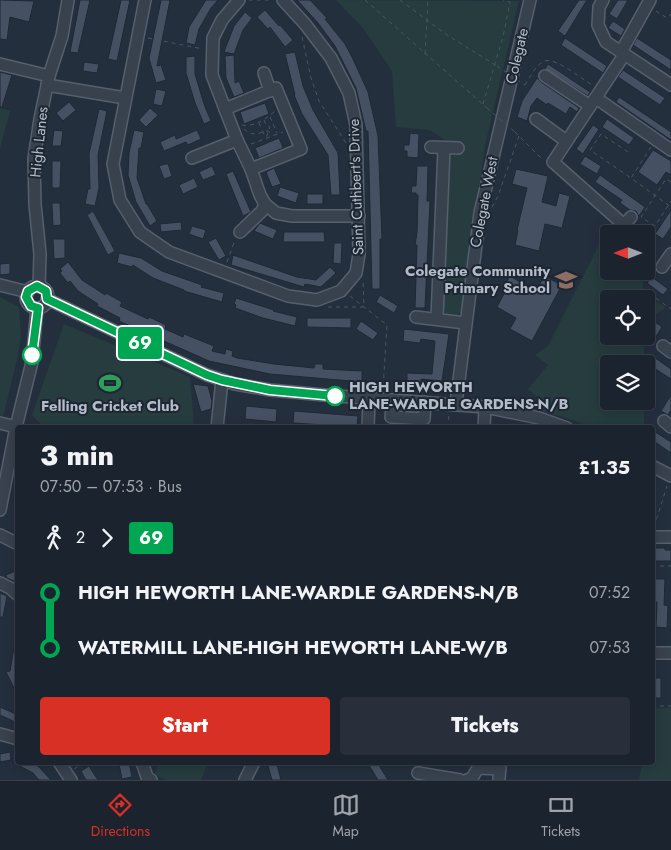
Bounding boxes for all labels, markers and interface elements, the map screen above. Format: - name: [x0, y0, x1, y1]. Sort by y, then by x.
- street label: Colegate: [500, 26, 534, 86]
- street label: High Lanes: [24, 105, 54, 179]
- street label: Saint Cuthbert's Drive: [343, 118, 369, 256]
- street label: Colegate West: [464, 154, 504, 249]
- north arrow: [600, 225, 655, 280]
- map controls: [600, 225, 655, 410]
- place label: Colegate Community Primary School: [405, 260, 550, 299]
- school or university icon: Colegate Community Primary School: [553, 267, 579, 293]
- button: locate: [600, 290, 655, 345]
- line badge: 69: [118, 327, 162, 359]
- text: 69: [128, 330, 152, 356]
- unlabelled marker: [22, 345, 42, 365]
- button: layers: [600, 355, 655, 410]
- sports icon: Felling Cricket Club: [97, 370, 123, 396]
- place label: HIGH HEWORTH LANE-WARDLE GARDENS-N/B: [349, 376, 569, 415]
- marker: HIGH HEWORTH LANE-WARDLE GARDENS-N/B: [325, 386, 345, 406]
- place label: Felling Cricket Club: [41, 395, 179, 417]
- text: 3 min: [40, 435, 114, 476]
- text: £1.35: [579, 454, 630, 481]
- text: 07:50 – 07:53 · Bus: [40, 475, 182, 498]
- icon: walk: [40, 524, 68, 552]
- icon: forward: [93, 524, 121, 552]
- text: 69: [139, 525, 163, 551]
- text: 2: [76, 526, 85, 549]
- text: HIGH HEWORTH LANE-WARDLE GARDENS-N/B: [78, 579, 519, 606]
- text: 07:52: [589, 581, 630, 604]
- text: WATERMILL LANE-HIGH HEWORTH LANE-W/B: [78, 634, 508, 661]
- text: 07:53: [589, 636, 630, 659]
- button: Start: [40, 697, 330, 755]
- button: Tickets: [340, 697, 630, 755]
- tab: Directions: [91, 791, 150, 841]
- tab: Map: [332, 791, 360, 841]
- tab: Tickets: [541, 791, 580, 841]

